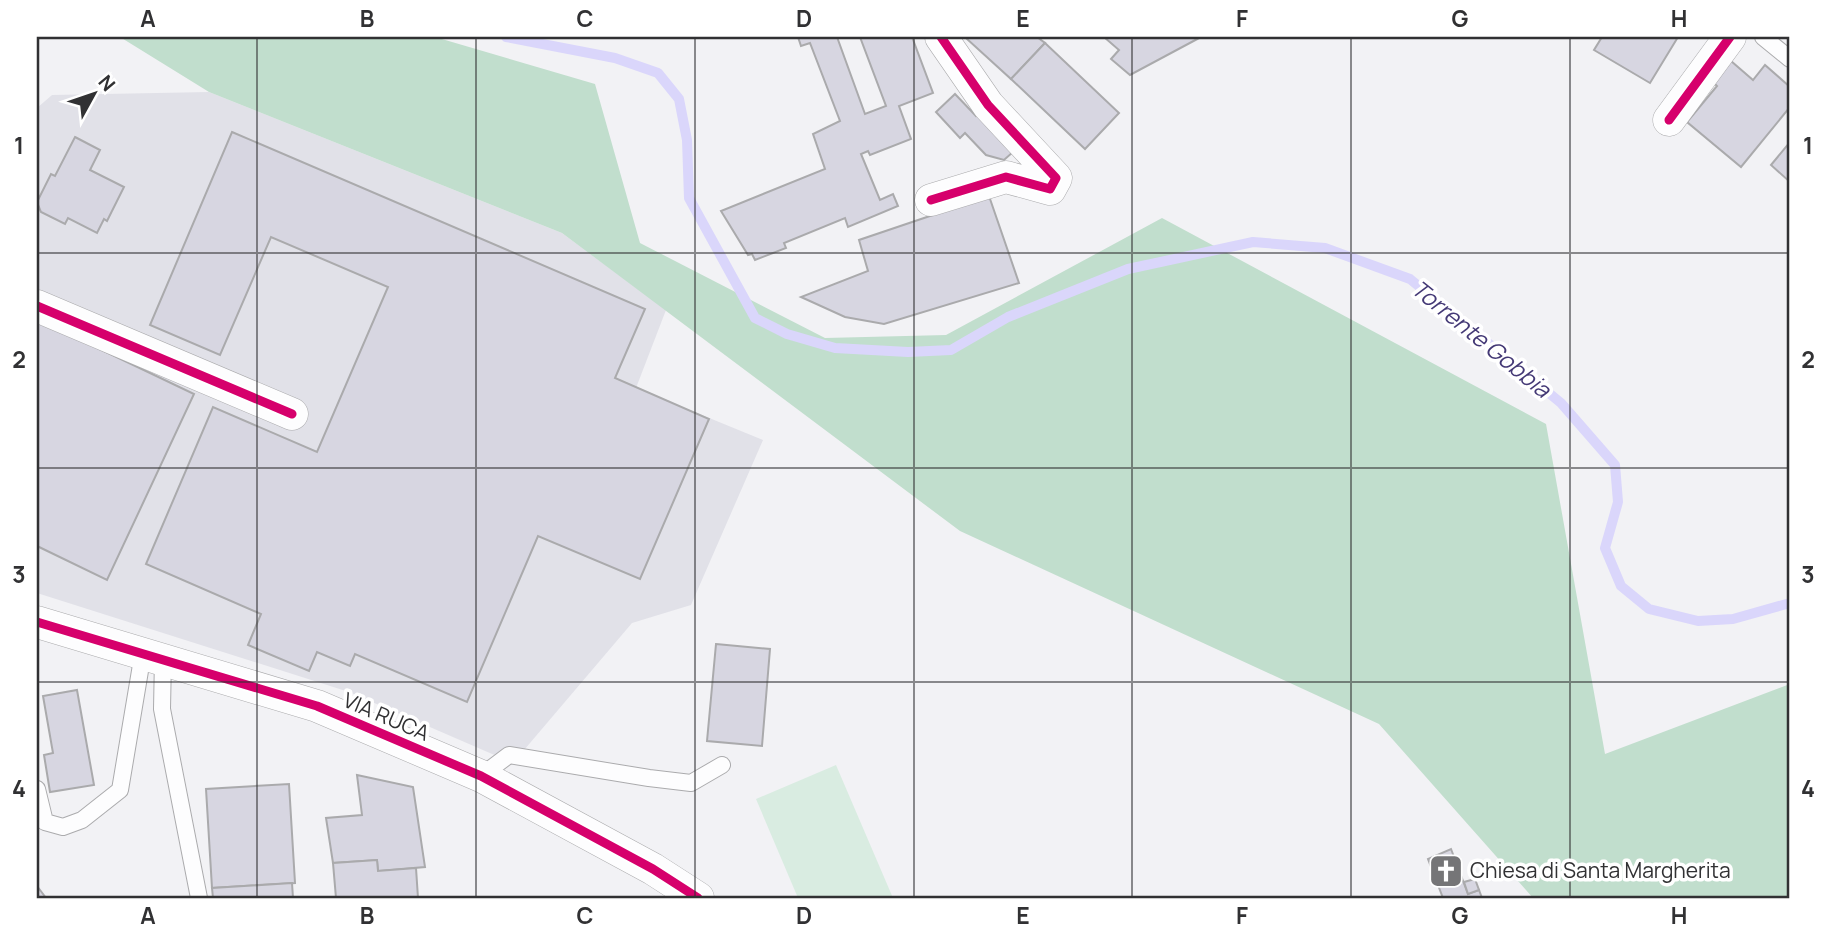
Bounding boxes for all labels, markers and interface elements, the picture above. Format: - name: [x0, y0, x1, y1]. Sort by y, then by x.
- text: A: [140, 2, 156, 34]
- text: B: [360, 2, 374, 34]
- text: C: [577, 2, 594, 34]
- text: D: [796, 2, 812, 34]
- text: E: [1016, 2, 1030, 34]
- text: F: [1236, 2, 1248, 34]
- text: G: [1452, 2, 1469, 34]
- text: H: [1671, 2, 1687, 34]
- north arrow: [60, 60, 130, 130]
- text: N: [93, 69, 121, 97]
- text: 1: [14, 129, 24, 161]
- text: 1: [1803, 129, 1813, 161]
- water label: Torrente Gobbia: [1405, 272, 1559, 405]
- text: 2: [12, 343, 26, 375]
- text: 2: [1801, 343, 1815, 375]
- text: 3: [12, 558, 26, 590]
- text: 3: [1801, 558, 1815, 590]
- street label: VIA RUCA: [339, 685, 434, 747]
- text: 4: [12, 772, 26, 804]
- text: 4: [1801, 772, 1815, 804]
- church icon: Chiesa di Santa Margherita: [1427, 852, 1465, 890]
- place label: Chiesa di Santa Margherita: [1470, 856, 1731, 884]
- text: A: [140, 899, 156, 931]
- text: B: [360, 899, 374, 931]
- text: C: [577, 899, 594, 931]
- text: D: [796, 899, 812, 931]
- text: E: [1016, 899, 1030, 931]
- text: F: [1236, 899, 1248, 931]
- text: G: [1452, 899, 1469, 931]
- text: H: [1671, 899, 1687, 931]

